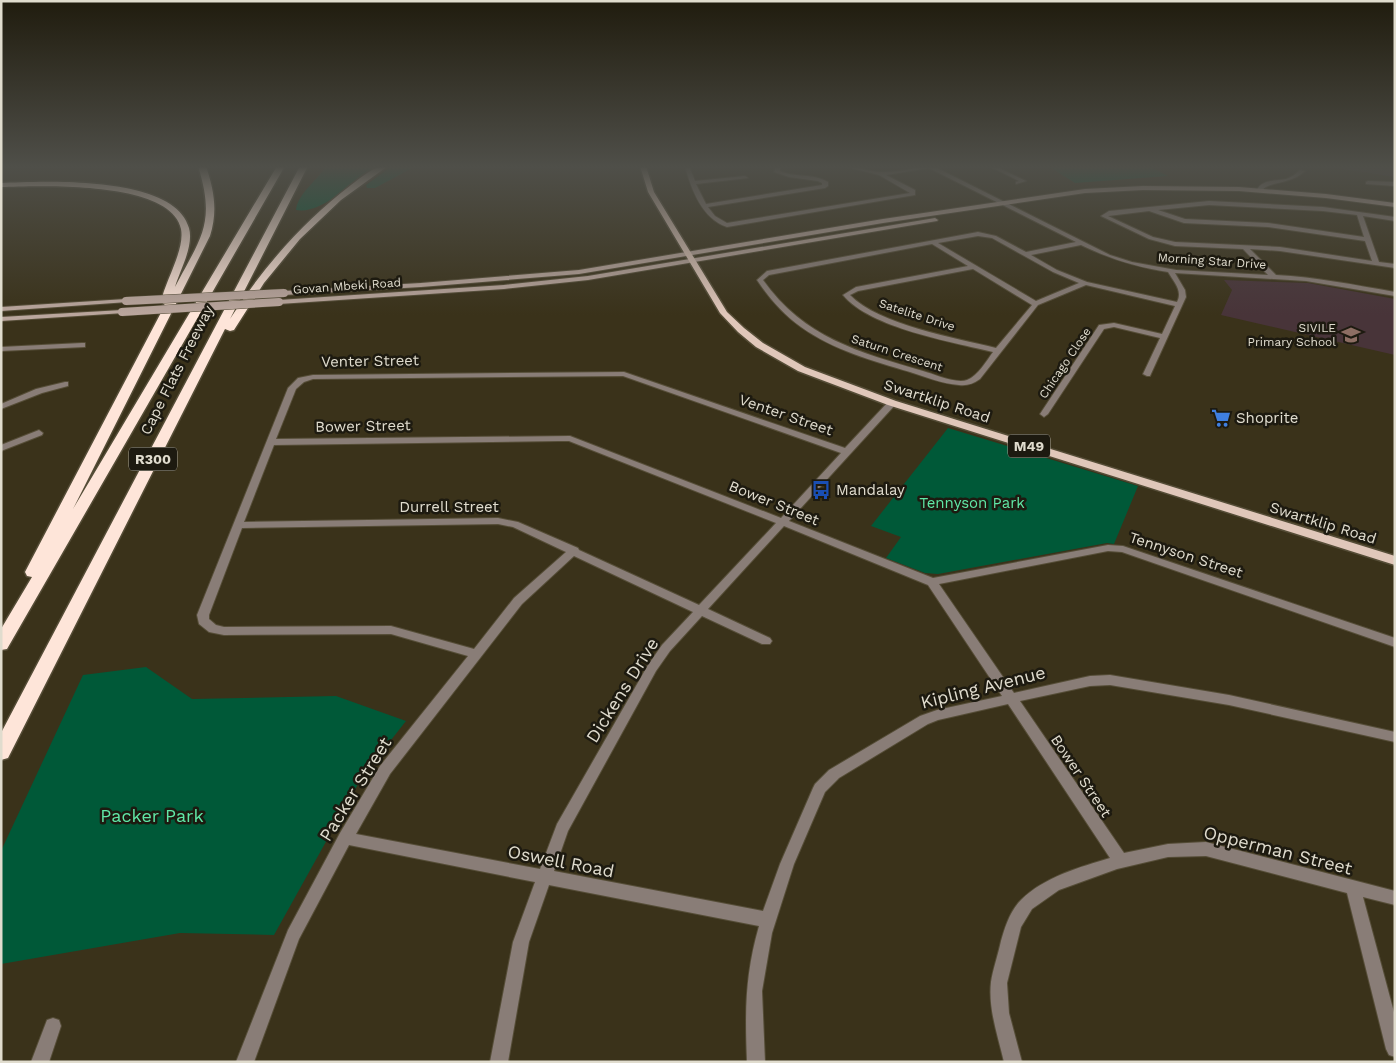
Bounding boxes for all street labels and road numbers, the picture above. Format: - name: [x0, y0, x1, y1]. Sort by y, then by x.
- street label: Morning Star Drive: [1157, 250, 1267, 272]
- street label: Govan Mbeki Road: [292, 275, 402, 297]
- street label: Satelite Drive: [877, 296, 957, 334]
- street label: Cape Flats Freeway: [137, 302, 218, 438]
- street label: Chicago Close: [1036, 325, 1094, 401]
- street label: Saturn Crescent: [850, 332, 944, 374]
- street label: Venter Street: [321, 351, 420, 371]
- street label: Swartklip Road: [882, 375, 992, 427]
- street label: Venter Street: [737, 391, 836, 440]
- street label: Bower Street: [315, 416, 412, 436]
- road number: M49: [1008, 434, 1050, 458]
- road number: R300: [129, 448, 177, 470]
- street label: Bower Street: [726, 477, 822, 530]
- street label: Durrell Street: [399, 498, 500, 516]
- street label: Swartklip Road: [1267, 498, 1379, 548]
- street label: Tennyson Street: [1127, 528, 1246, 582]
- street label: Dickens Drive: [581, 634, 663, 746]
- street label: Kipling Avenue: [918, 661, 1048, 713]
- street label: Bower Street: [1047, 731, 1116, 821]
- street label: Packer Street: [315, 733, 396, 845]
- street label: Opperman Street: [1201, 821, 1355, 879]
- street label: Oswell Road: [506, 840, 616, 882]

